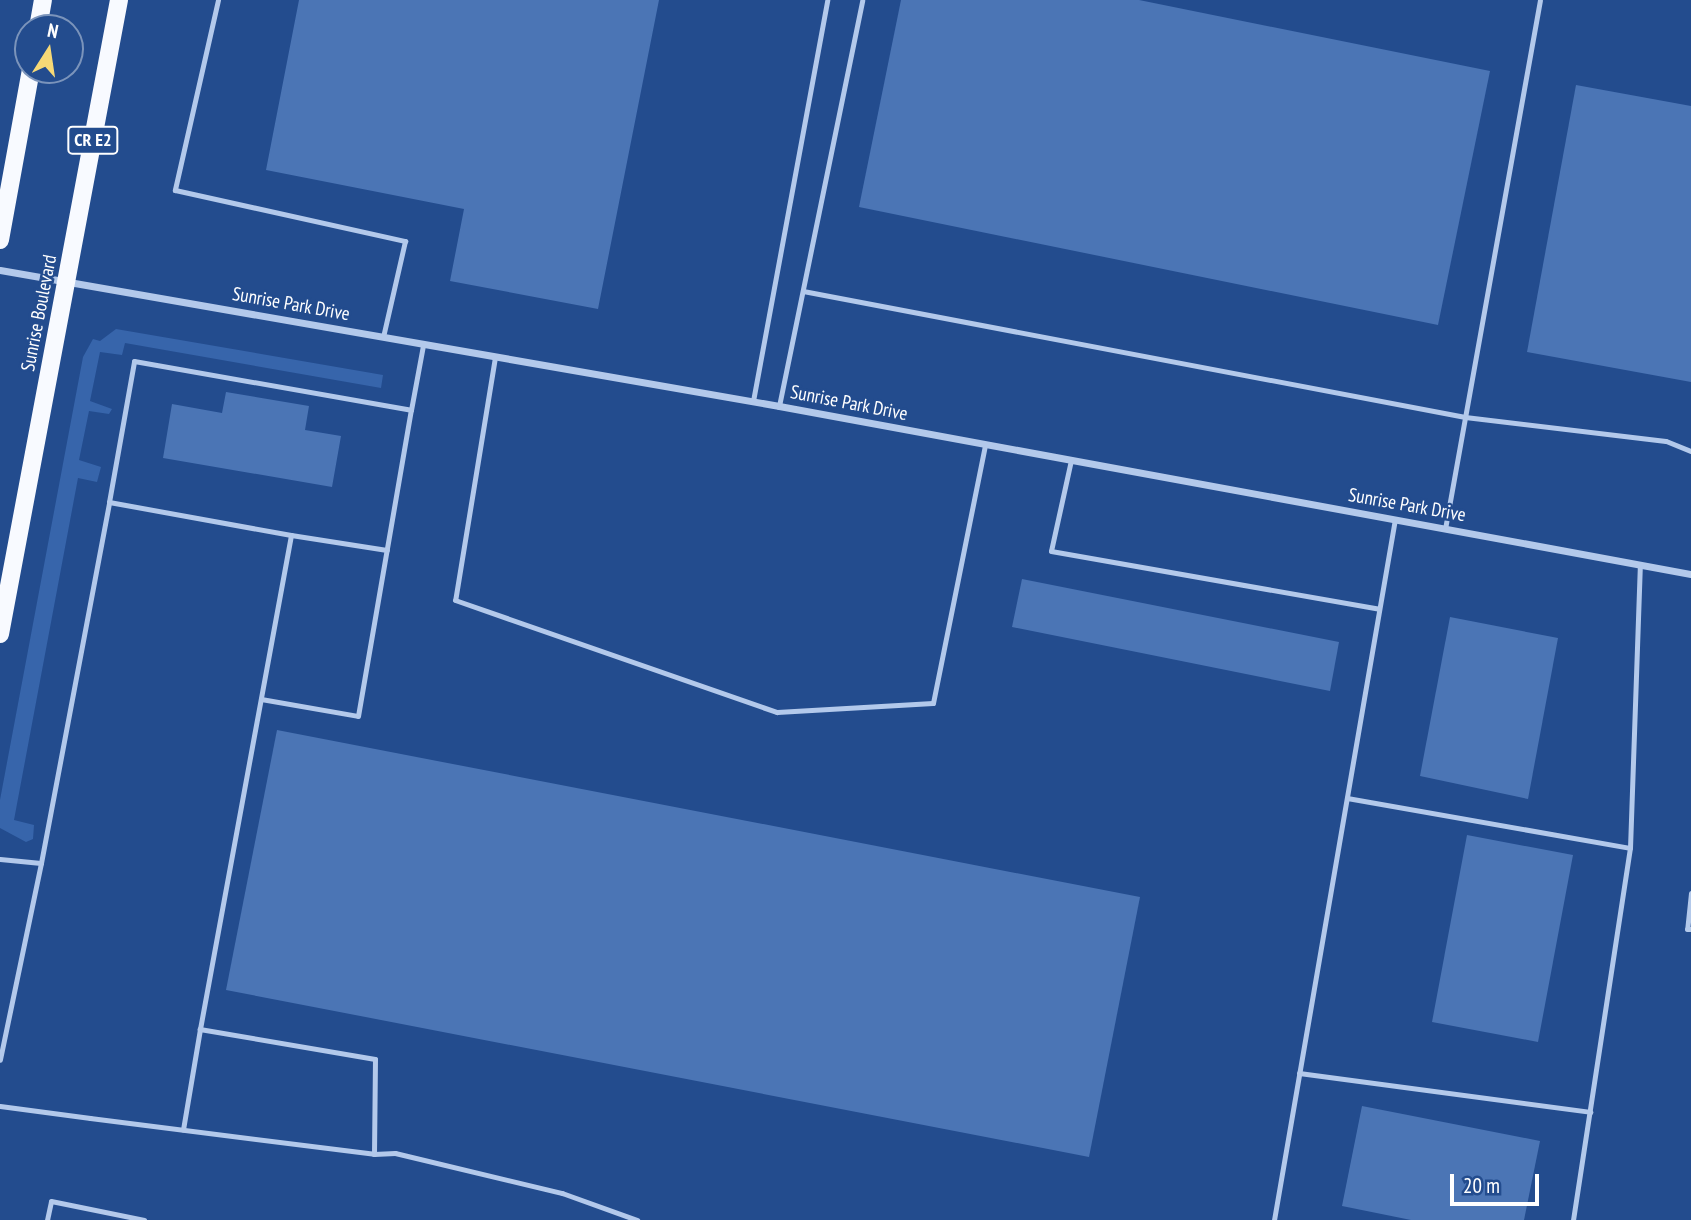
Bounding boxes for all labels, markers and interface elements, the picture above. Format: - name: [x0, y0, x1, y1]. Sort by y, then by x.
- north arrow: [14, 14, 84, 84]
- text: N: [45, 18, 60, 43]
- road number: CR E2: [67, 125, 119, 154]
- street label: Sunrise Boulevard: [17, 253, 61, 373]
- street label: Sunrise Park Drive: [230, 282, 352, 326]
- street label: Sunrise Park Drive: [788, 380, 910, 426]
- street label: Sunrise Park Drive: [1346, 483, 1468, 527]
- scale bar: [1453, 1160, 1542, 1204]
- text: 20 m: [1463, 1172, 1500, 1199]

